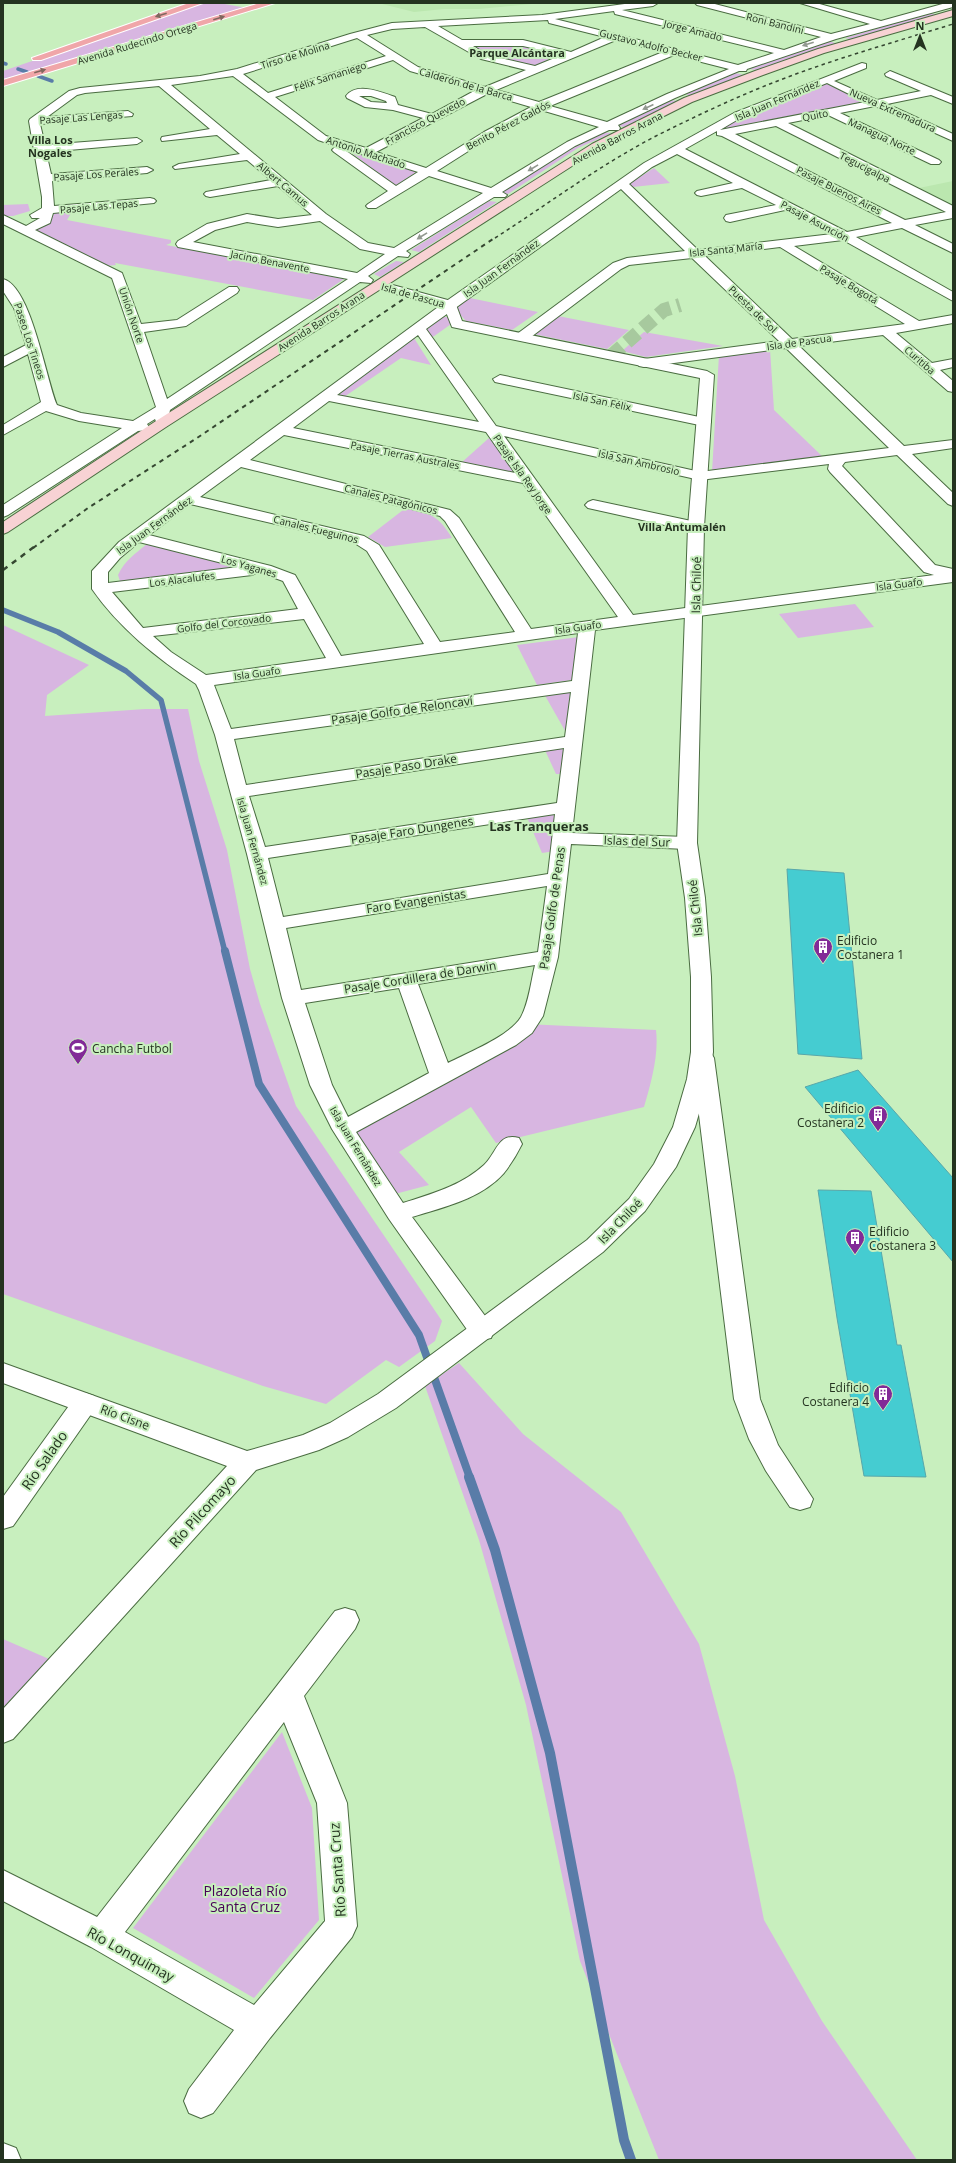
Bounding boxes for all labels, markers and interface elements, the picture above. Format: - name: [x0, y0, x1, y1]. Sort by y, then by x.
- street label: Roni Bandini: [745, 9, 805, 37]
- one-way arrow: [155, 13, 167, 19]
- one-way arrow: [213, 15, 225, 21]
- street label: Jorge Amado: [661, 16, 724, 44]
- north arrow: [900, 16, 940, 56]
- street label: Avenida Rudecindo Ortega: [76, 18, 198, 68]
- text: N: [916, 18, 924, 33]
- street label: Gustavo Adolfo Becker: [598, 25, 704, 65]
- street label: Tirso de Molina: [259, 38, 331, 72]
- one-way arrow: [801, 42, 813, 48]
- district label: Parque Alcántara: [469, 45, 565, 60]
- street label: Félix Samaniego: [292, 58, 368, 94]
- street label: Calderón de la Barca: [418, 64, 514, 104]
- one-way arrow: [35, 68, 47, 74]
- street label: Isla Juan Fernández: [733, 76, 822, 124]
- street label: Nueva Extremadura: [848, 85, 938, 135]
- street label: Francisco Quevedo: [383, 94, 467, 148]
- street label: Benito Pérez Galdós: [463, 97, 553, 153]
- one-way arrow: [642, 104, 653, 110]
- street label: Quito: [801, 106, 829, 124]
- street label: Pasaje Las Lengas: [39, 107, 123, 127]
- street label: Avenida Barros Arana: [569, 108, 665, 168]
- street label: Managua Norte: [846, 114, 918, 158]
- district label: Villa Los Nogales: [27, 132, 73, 160]
- street label: Antonio Machado: [325, 133, 407, 171]
- street label: Tegucigalpa: [837, 148, 893, 186]
- street label: Albert Camus: [254, 158, 312, 210]
- street label: Pasaje Buenos Aires: [794, 162, 884, 218]
- street label: Pasaje Los Perales: [53, 164, 139, 184]
- one-way arrow: [527, 164, 539, 171]
- street label: Pasaje Las Tepas: [59, 196, 139, 216]
- street label: Pasaje Asunción: [778, 197, 852, 245]
- one-way arrow: [417, 232, 427, 240]
- street label: Isla Juan Fernández: [460, 236, 542, 300]
- street label: Isla Santa María: [689, 238, 763, 260]
- street label: Jacino Benavente: [228, 246, 311, 276]
- street label: Pasaje Bogotá: [817, 261, 881, 307]
- street label: Isla de Pascua: [380, 279, 446, 311]
- street label: Puesta de Sol: [726, 282, 780, 336]
- street label: Unión Norte: [116, 286, 148, 345]
- street label: Avenida Barros Arana: [275, 288, 367, 354]
- street label: Paseo Los Tineos: [11, 301, 49, 381]
- street label: Isla de Pascua: [766, 331, 832, 353]
- street label: Curitiba: [902, 343, 938, 377]
- street label: Isla San Félix: [572, 388, 633, 414]
- street label: Pasaje Isla Rey Jorge: [490, 431, 556, 517]
- street label: Pasaje Tierras Australes: [349, 438, 461, 472]
- street label: Isla San Ambrosio: [597, 446, 681, 478]
- street label: Canales Patagónicos: [343, 481, 439, 517]
- street label: Isla Juan Fernández: [113, 493, 195, 557]
- street label: Canales Fueguinos: [272, 512, 360, 546]
- district label: Villa Antumalén: [638, 519, 726, 534]
- street label: Los Yaganes: [220, 551, 279, 581]
- street label: Isla Chiloé: [687, 556, 705, 614]
- street label: Los Alacalufes: [149, 568, 216, 590]
- street label: Isla Guafo: [875, 574, 923, 594]
- street label: Golfo del Corcovado: [176, 610, 272, 636]
- street label: Isla Guafo: [554, 617, 602, 637]
- street label: Isla Guafo: [233, 663, 281, 683]
- street label: Pasaje Golfo de Reloncaví: [330, 692, 475, 728]
- street label: Pasaje Paso Drake: [354, 750, 458, 782]
- street label: Isla Juan Fernández: [234, 796, 272, 887]
- street label: Pasaje Faro Dungenes: [350, 812, 475, 848]
- district label: Las Tranqueras: [489, 817, 589, 835]
- street label: Islas del Sur: [603, 831, 671, 851]
- street label: Pasaje Golfo de Penas: [535, 845, 569, 970]
- street label: Isla Chiloé: [684, 879, 706, 937]
- street label: Faro Evangenistas: [365, 885, 467, 917]
- place label: Edificio Costanera 1: [837, 932, 904, 963]
- building icon: Edificio Costanera 1: [812, 936, 834, 964]
- street label: Pasaje Cordillera de Darwin: [343, 957, 497, 997]
- sports icon: Cancha Futbol: [67, 1037, 89, 1065]
- place label: Cancha Futbol: [92, 1040, 172, 1057]
- place label: Edificio Costanera 2: [797, 1100, 864, 1131]
- street label: Isla Juan Fernández: [327, 1104, 385, 1189]
- building icon: Edificio Costanera 2: [867, 1104, 889, 1132]
- street label: Isla Chiloé: [594, 1194, 646, 1247]
- place label: Edificio Costanera 3: [869, 1223, 936, 1254]
- building icon: Edificio Costanera 3: [844, 1227, 866, 1255]
- place label: Edificio Costanera 4: [802, 1379, 869, 1410]
- building icon: Edificio Costanera 4: [872, 1383, 894, 1411]
- street label: Río Cisne: [98, 1400, 152, 1434]
- street label: Río Salado: [17, 1427, 71, 1493]
- street label: Río Pilcomayo: [164, 1471, 240, 1551]
- street label: Río Santa Cruz: [324, 1822, 350, 1918]
- park label: Plazoleta Río Santa Cruz: [203, 1881, 287, 1916]
- street label: Río Lonquimay: [84, 1922, 179, 1986]

